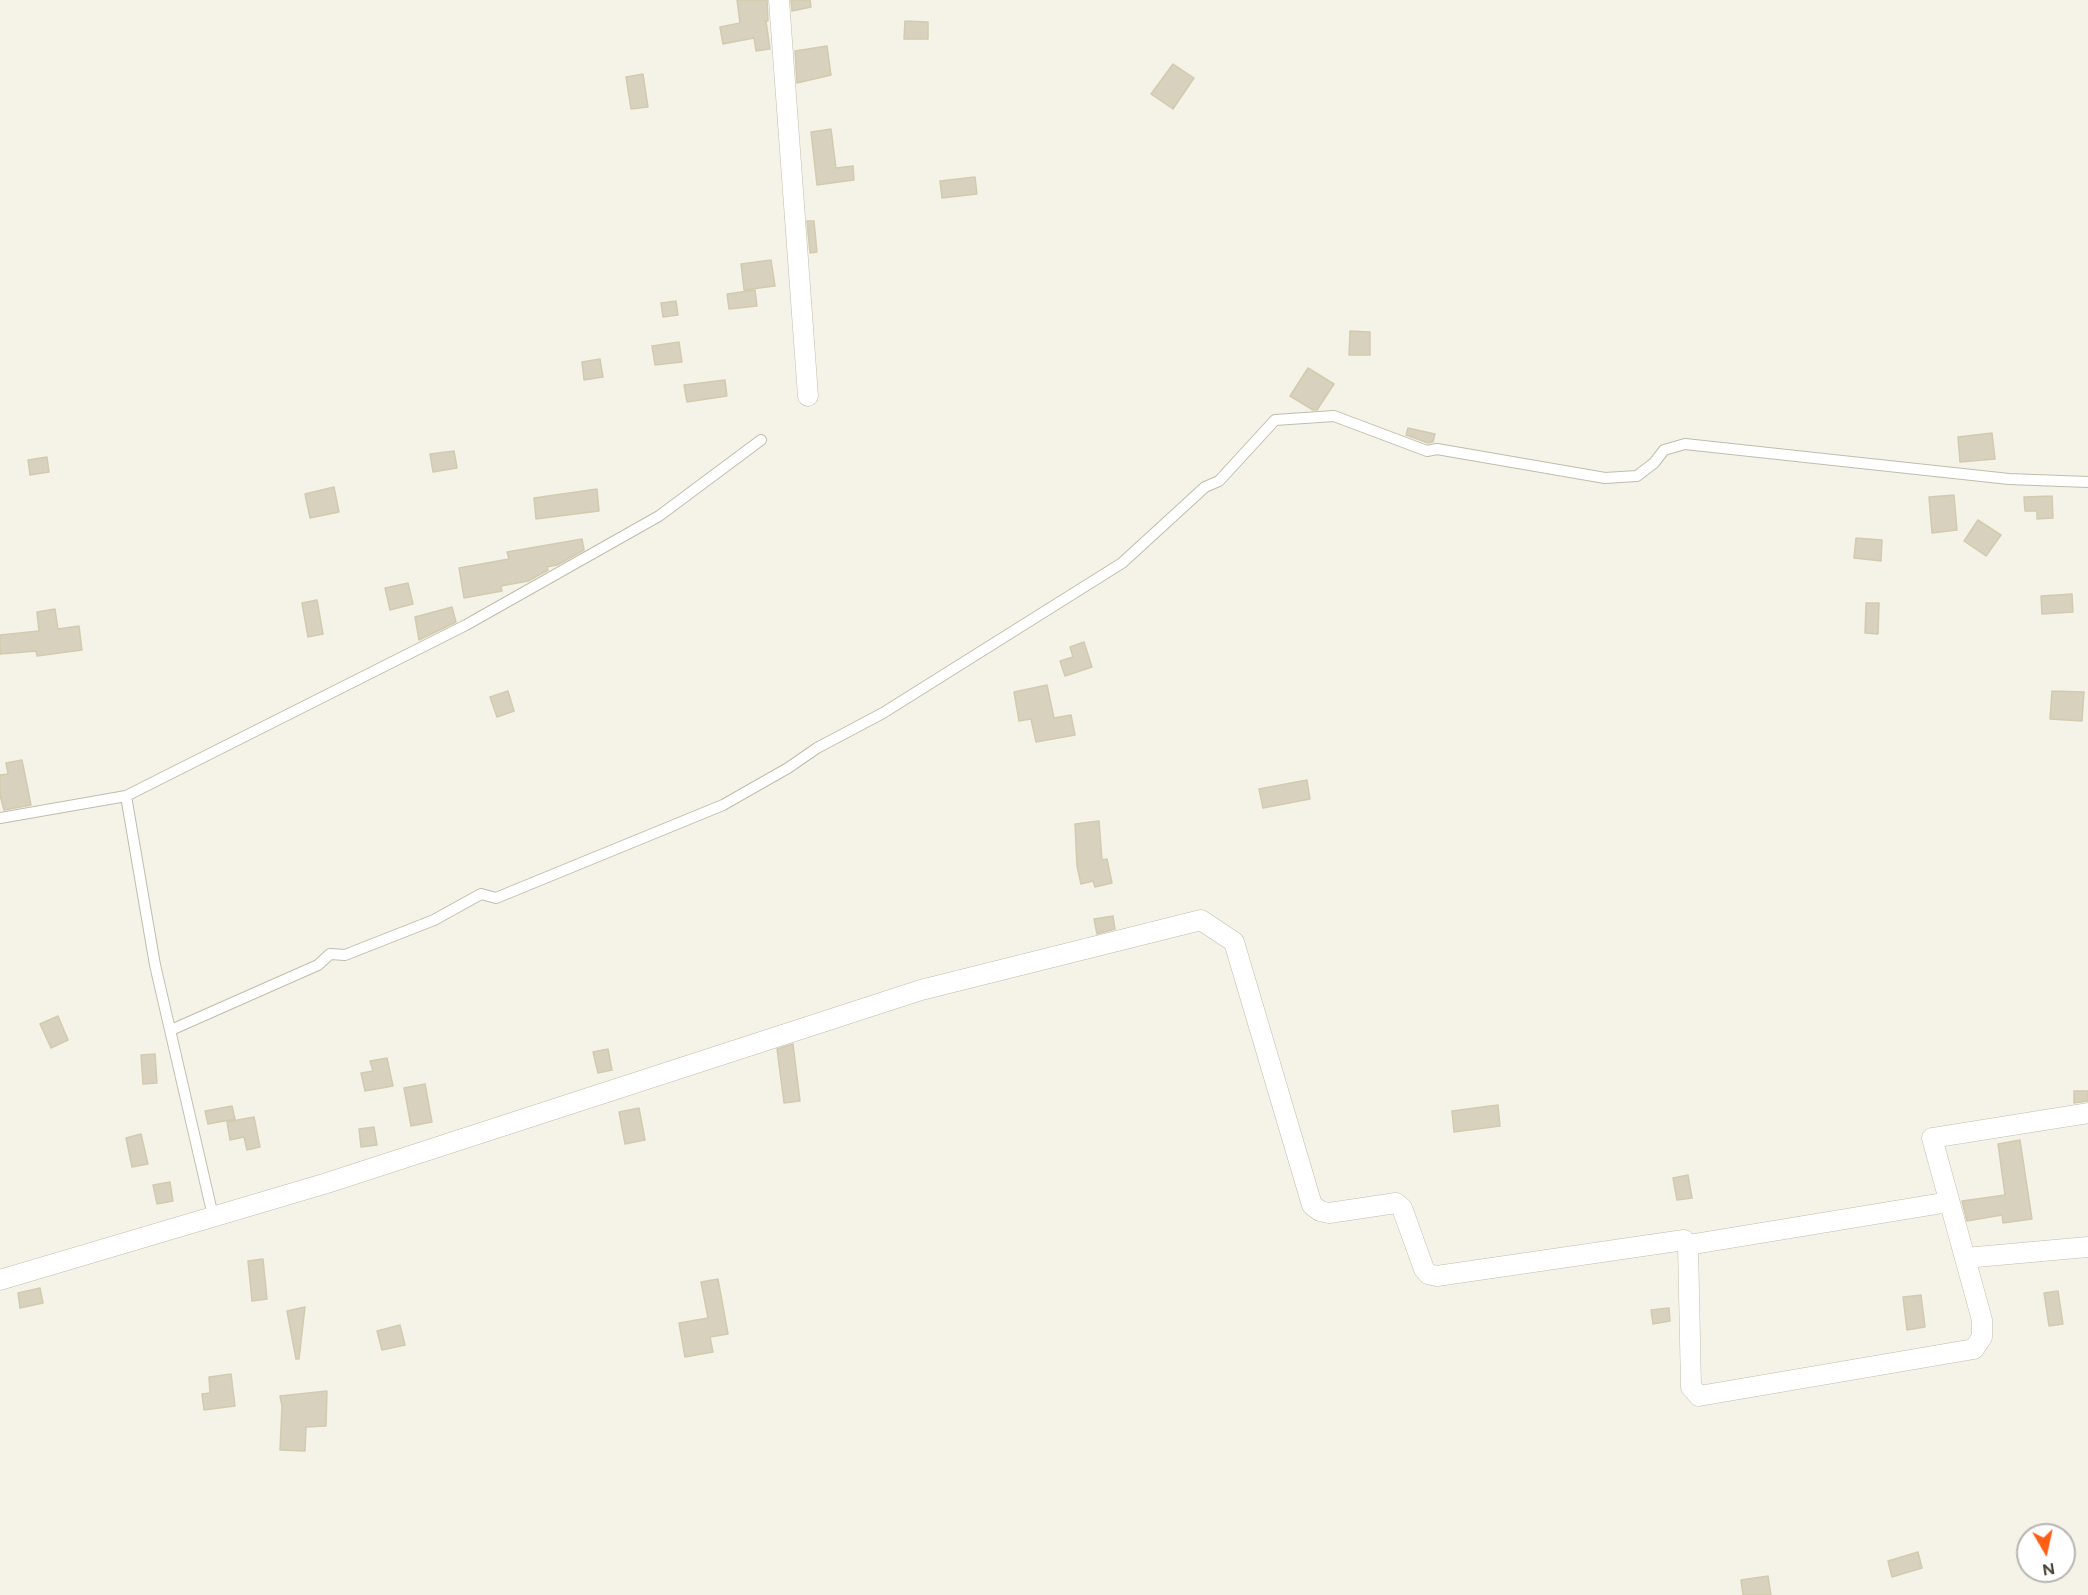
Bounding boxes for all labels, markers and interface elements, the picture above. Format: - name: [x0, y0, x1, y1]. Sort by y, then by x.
- north arrow: [2016, 1523, 2076, 1583]
- text: N: [2041, 1559, 2056, 1580]

